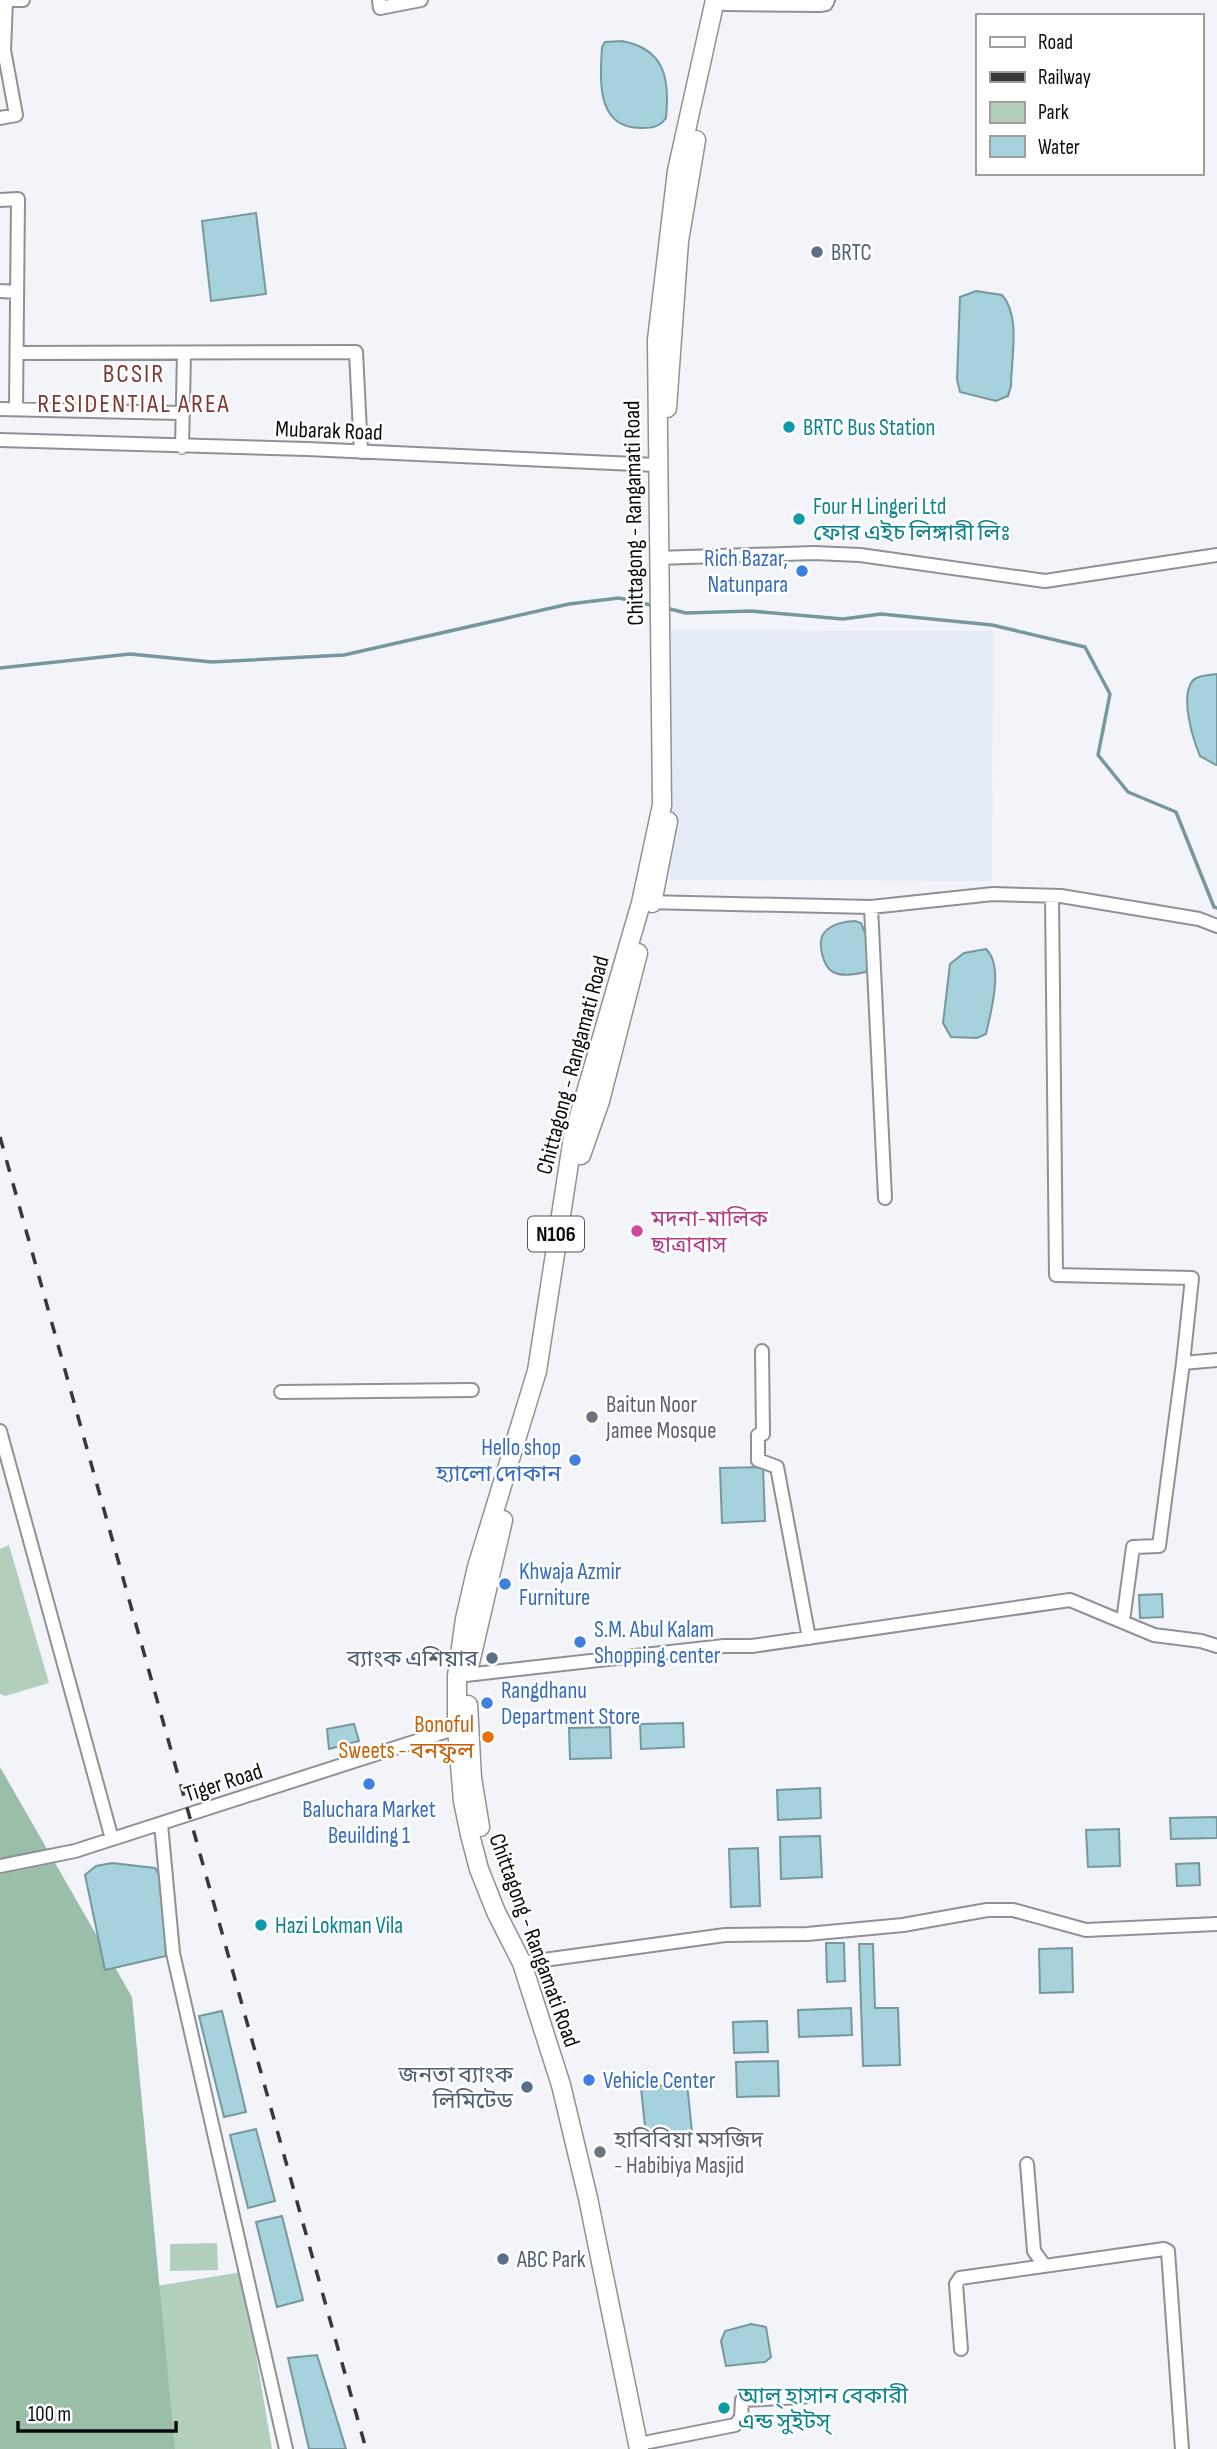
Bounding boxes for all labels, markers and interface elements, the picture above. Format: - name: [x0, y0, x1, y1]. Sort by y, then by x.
- legend: [976, 14, 1203, 175]
- text: Road: [1038, 30, 1073, 55]
- text: Railway: [1038, 65, 1091, 90]
- text: Park: [1038, 100, 1069, 125]
- text: Water: [1038, 135, 1080, 160]
- place label: BRTC: [831, 239, 872, 267]
- marker: BRTC: [809, 244, 825, 260]
- district label: BCSIR RESIDENTIAL AREA: [37, 359, 231, 420]
- street label: Chittagong - Rangamati Road: [618, 400, 650, 626]
- place label: BRTC Bus Station: [803, 414, 935, 442]
- street label: Mubarak Road: [275, 415, 383, 447]
- marker: BRTC Bus Station: [781, 419, 797, 435]
- place label: Four H Lingeri Ltd ফোর এইচ লিঙ্গারী লিঃ: [813, 493, 1010, 547]
- marker: Four H Lingeri Ltd ফোর এইচ লিঙ্গারী লিঃ: [791, 511, 807, 527]
- place label: Rich Bazar, Natunpara: [704, 545, 788, 599]
- marker: Rich Bazar, Natunpara: [794, 563, 810, 579]
- street label: Chittagong - Rangamati Road: [530, 953, 616, 1178]
- place label: মদনা-মালিক ছাত্রাবাস: [650, 1205, 768, 1259]
- road number: N106: [528, 1216, 584, 1252]
- marker: মদনা-মালিক ছাত্রাবাস: [629, 1223, 645, 1239]
- place label: Baitun Noor Jamee Mosque: [605, 1391, 716, 1445]
- marker: Baitun Noor Jamee Mosque: [584, 1409, 600, 1425]
- place label: Hello shop হ্যালো দোকান: [435, 1434, 562, 1488]
- marker: Hello shop হ্যালো দোকান: [567, 1452, 583, 1468]
- place label: Khwaja Azmir Furniture: [519, 1558, 622, 1612]
- marker: Khwaja Azmir Furniture: [497, 1576, 513, 1592]
- place label: S.M. Abul Kalam Shopping center: [594, 1616, 721, 1670]
- marker: S.M. Abul Kalam Shopping center: [572, 1634, 588, 1650]
- place label: ব্যাংক এশিয়ার: [346, 1645, 478, 1673]
- marker: ব্যাংক এশিয়ার: [484, 1650, 500, 1666]
- place label: Rangdhanu Department Store: [501, 1677, 640, 1731]
- marker: Rangdhanu Department Store: [479, 1695, 495, 1711]
- place label: Bonoful Sweets - বনফুল: [339, 1711, 475, 1765]
- marker: Bonoful Sweets - বনফুল: [480, 1729, 496, 1745]
- street label: Tiger Road: [181, 1757, 266, 1809]
- marker: Baluchara Market Beuilding 1: [361, 1776, 377, 1792]
- place label: Baluchara Market Beuilding 1: [302, 1796, 436, 1850]
- street label: Chittagong - Rangamati Road: [482, 1830, 586, 2051]
- place label: Hazi Lokman Vila: [275, 1912, 403, 1940]
- marker: Hazi Lokman Vila: [253, 1917, 269, 1933]
- place label: জনতা ব্যাংক লিমিটেড: [398, 2061, 514, 2115]
- place label: Vehicle Center: [603, 2067, 716, 2095]
- marker: Vehicle Center: [581, 2072, 597, 2088]
- marker: জনতা ব্যাংক লিমিটেড: [519, 2079, 535, 2095]
- place label: হাবিবিয়া মসজিদ - Habibiya Masjid: [613, 2126, 764, 2180]
- marker: হাবিবিয়া মসজিদ - Habibiya Masjid: [592, 2144, 608, 2160]
- place label: ABC Park: [516, 2246, 586, 2274]
- marker: ABC Park: [495, 2251, 511, 2267]
- place label: আল্ হাসান বেকারী এন্ড সুইটস্: [737, 2382, 909, 2436]
- scale bar: [18, 2390, 175, 2434]
- marker: আল্ হাসান বেকারী এন্ড সুইটস্: [716, 2400, 732, 2416]
- text: 100 m: [28, 2402, 71, 2427]

